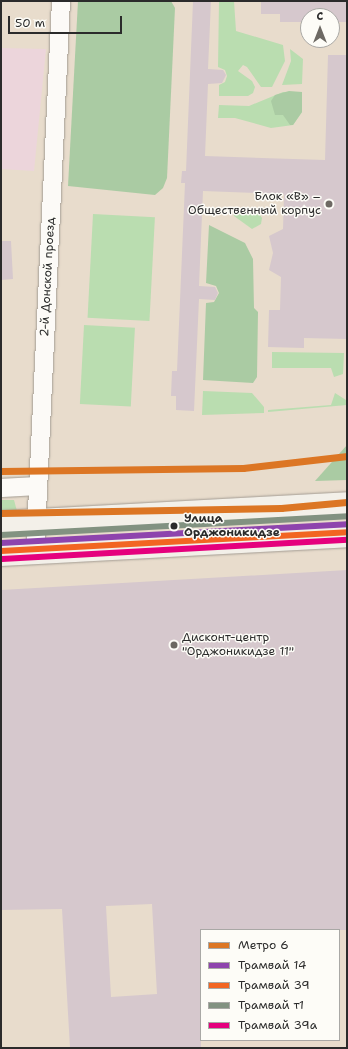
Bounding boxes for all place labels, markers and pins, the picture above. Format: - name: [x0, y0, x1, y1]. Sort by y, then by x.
- place label: Блок «В» – Общественный корпус: [188, 190, 321, 218]
- marker: Блок «В» – Общественный корпус: [324, 199, 334, 209]
- place label: Улица Орджоникидзе: [184, 512, 280, 540]
- marker: Улица Орджоникидзе: [167, 519, 181, 533]
- place label: Дисконт-центр "Орджоникидзе 11": [182, 631, 294, 659]
- marker: Дисконт-центр "Орджоникидзе 11": [169, 640, 179, 650]

